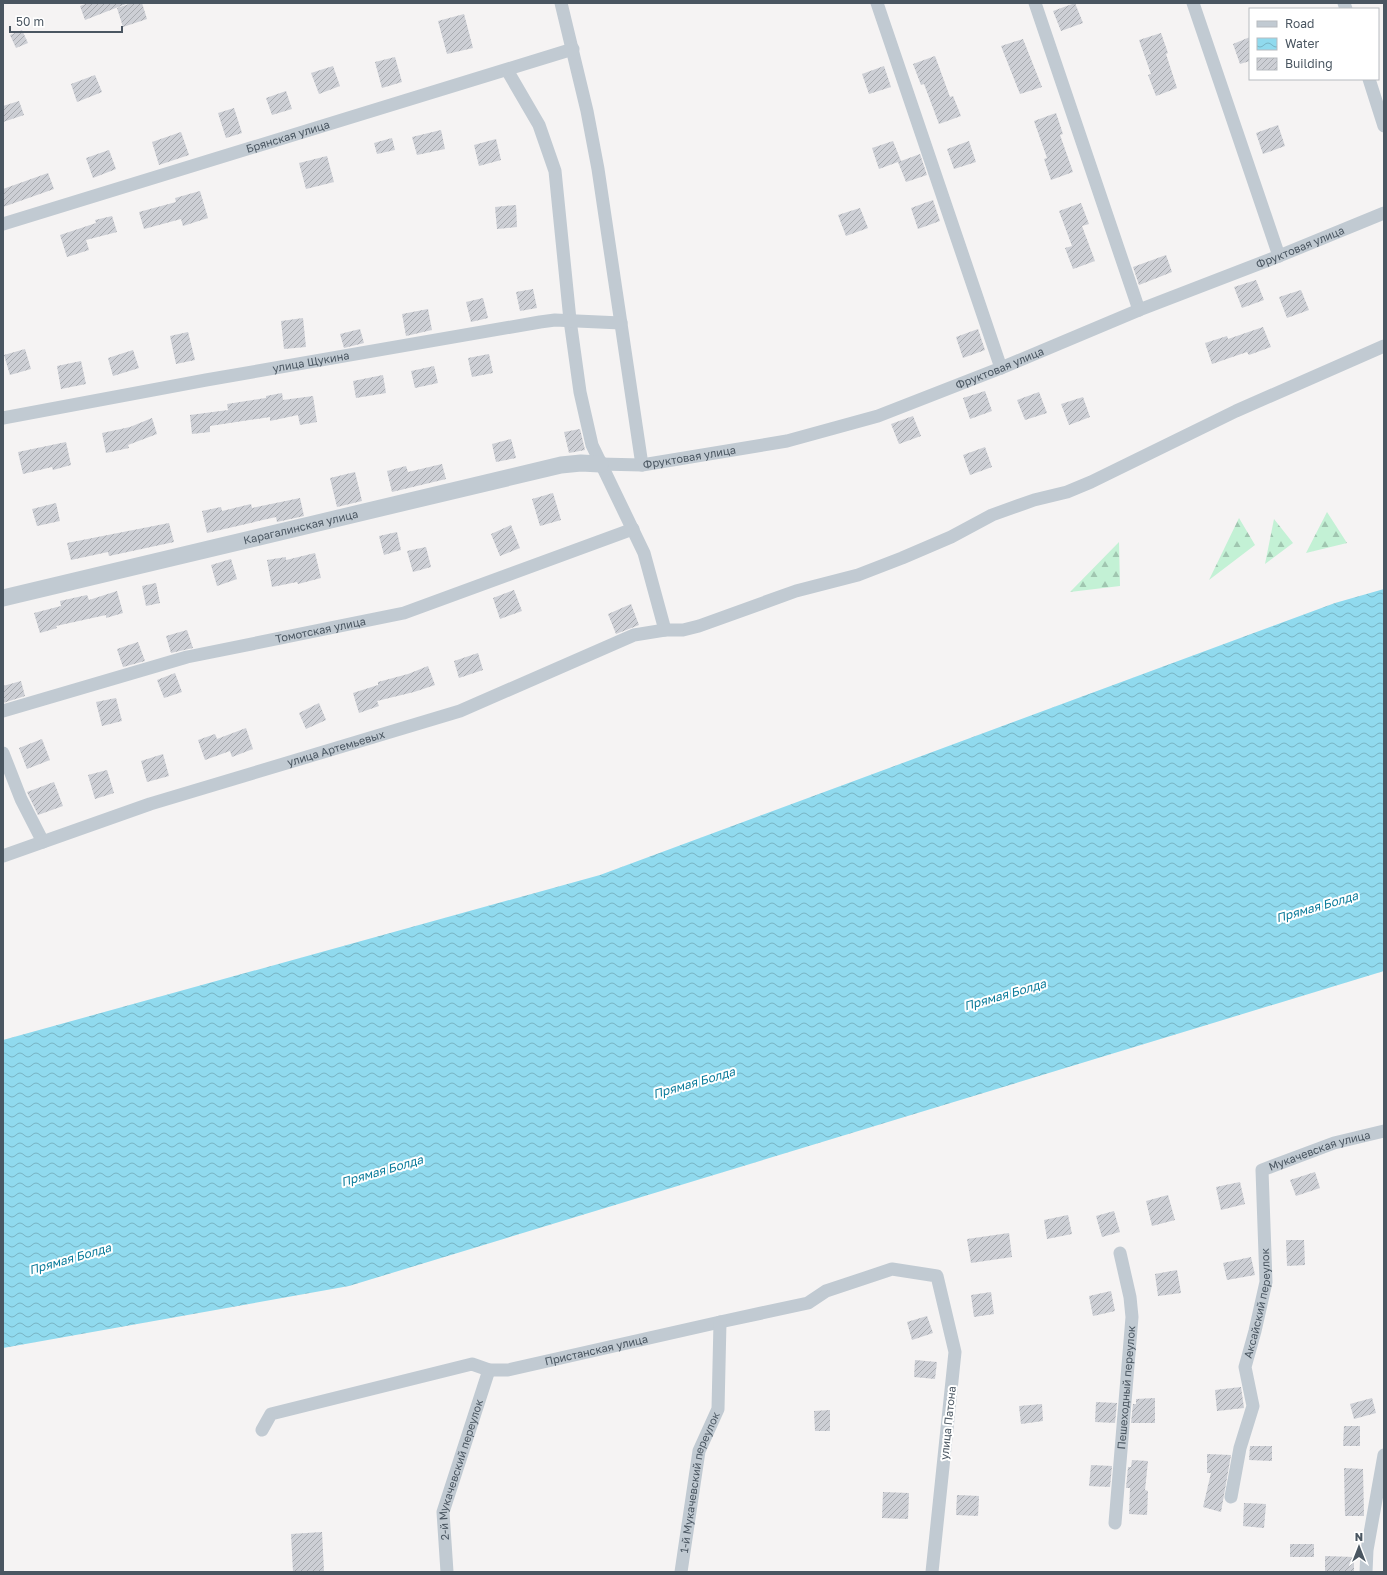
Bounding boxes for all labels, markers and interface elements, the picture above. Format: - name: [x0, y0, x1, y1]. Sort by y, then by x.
- scale bar: [10, 8, 122, 34]
- legend: [1249, 8, 1379, 80]
- text: 50 m: [16, 14, 44, 29]
- text: Road: [1285, 16, 1314, 31]
- text: Water: [1285, 36, 1319, 51]
- text: Building: [1285, 56, 1333, 71]
- street label: Брянская улица: [244, 117, 331, 155]
- street label: Фруктовая улица: [1254, 223, 1346, 270]
- street label: Фруктовая улица: [953, 344, 1045, 391]
- street label: улица Щукина: [271, 348, 350, 374]
- street label: Фруктовая улица: [642, 443, 737, 471]
- street label: Карагалинская улица: [242, 507, 359, 547]
- street label: Томотская улица: [274, 614, 367, 645]
- street label: улица Артемьевых: [285, 727, 386, 769]
- water label: Прямая Болда: [1274, 887, 1361, 925]
- water label: Прямая Болда: [962, 975, 1049, 1013]
- water label: Прямая Болда: [651, 1063, 738, 1101]
- street label: Мукачевская улица: [1267, 1128, 1371, 1173]
- water label: Прямая Болда: [339, 1151, 426, 1189]
- water label: Прямая Болда: [27, 1239, 114, 1277]
- street label: Аксайский переулок: [1241, 1247, 1272, 1360]
- street label: Пешеходный переулок: [1114, 1324, 1137, 1450]
- street label: Пристанская улица: [543, 1332, 649, 1368]
- street label: улица Патона: [937, 1385, 958, 1460]
- street label: 2-й Мукачевский переулок: [436, 1397, 485, 1541]
- street label: 1-й Мукачевский переулок: [677, 1409, 722, 1554]
- north arrow: [1339, 1527, 1379, 1567]
- text: N: [1355, 1530, 1363, 1543]

